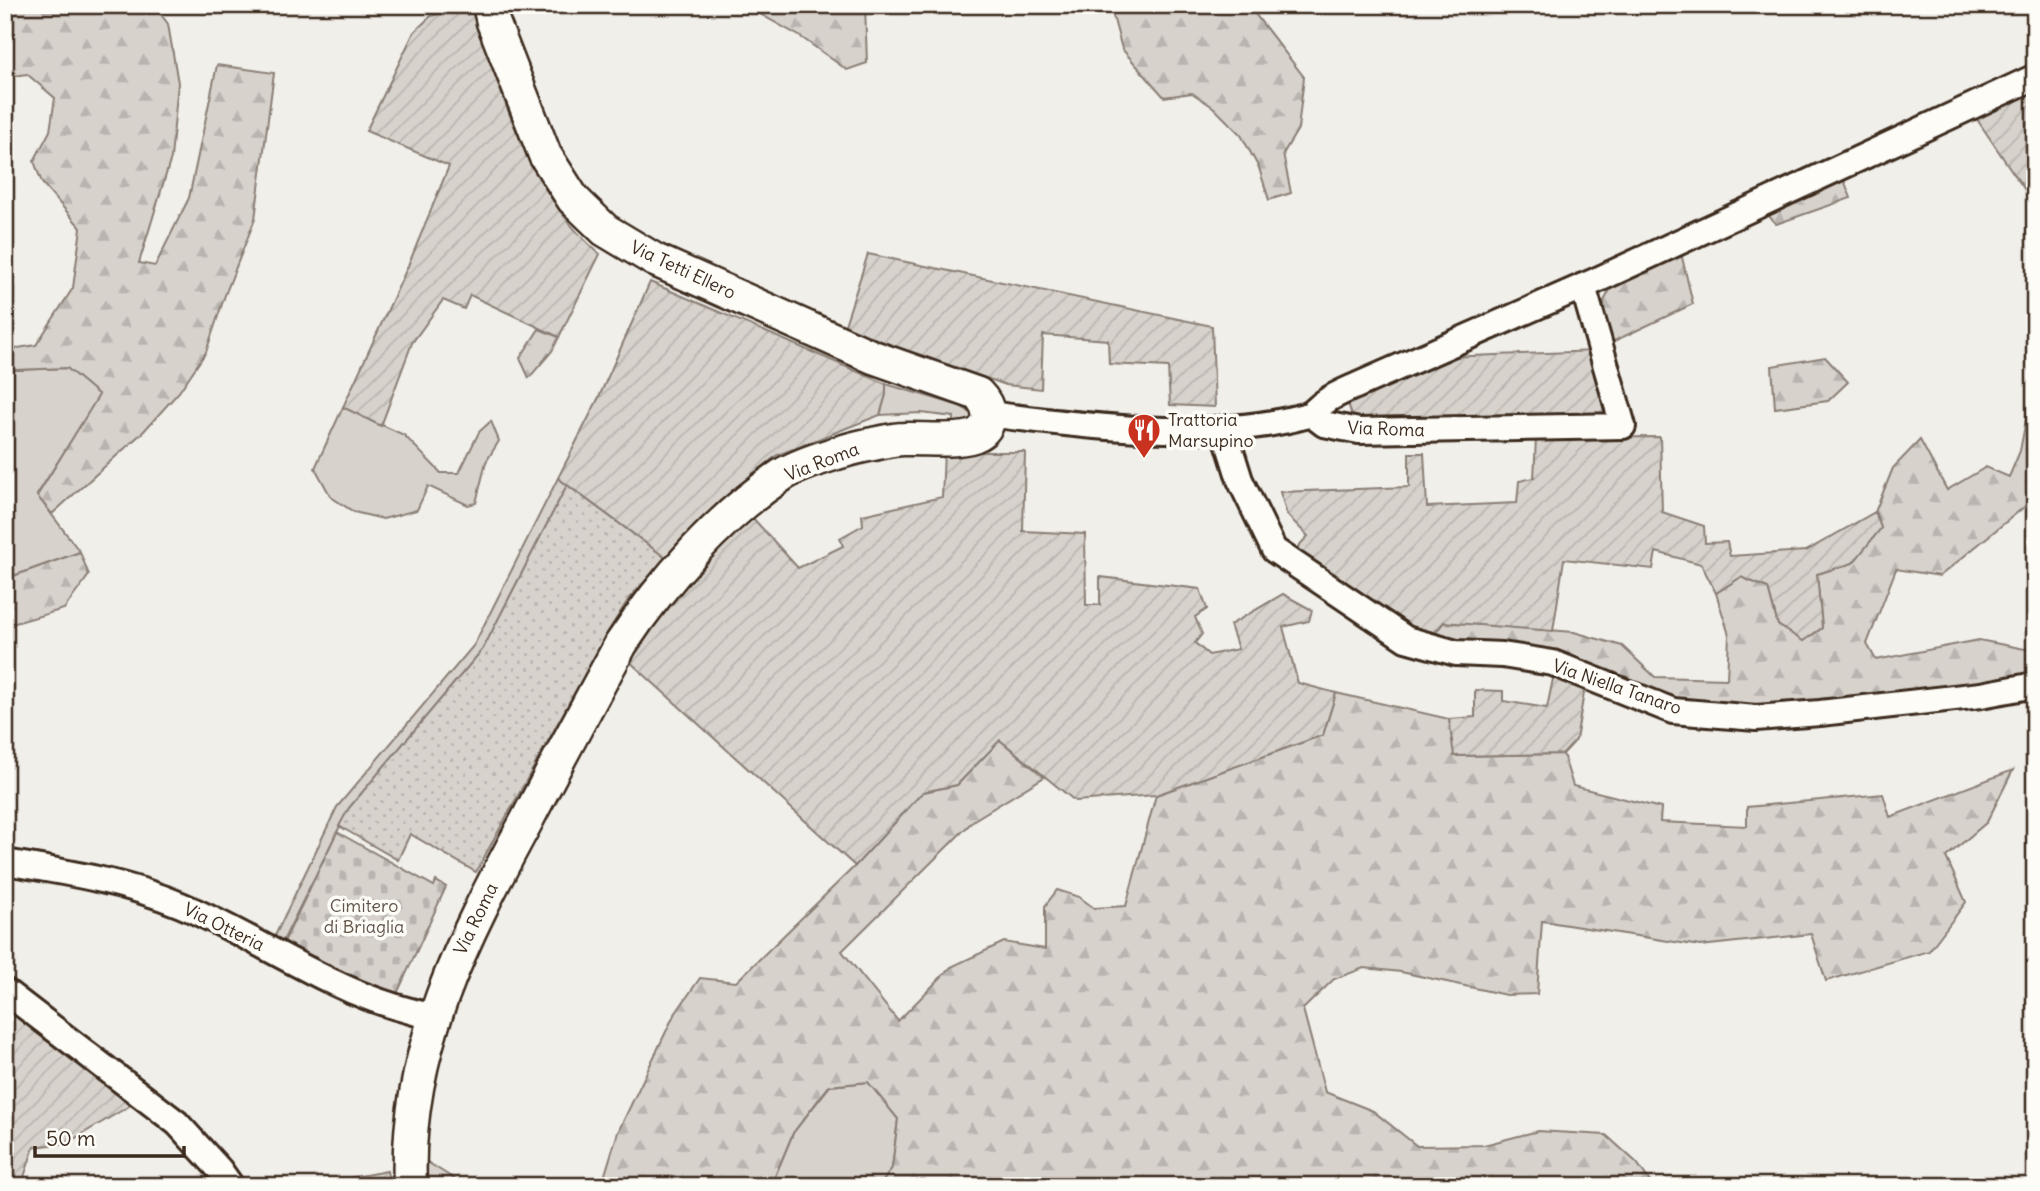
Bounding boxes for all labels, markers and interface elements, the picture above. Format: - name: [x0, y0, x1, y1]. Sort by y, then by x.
- street label: Via Tetti Ellero: [627, 235, 740, 304]
- place label: Trattoria Marsupino: [1168, 408, 1254, 452]
- restaurant icon: Trattoria Marsupino: [1125, 411, 1163, 460]
- street label: Via Roma: [1347, 416, 1425, 441]
- street label: Via Roma: [782, 437, 862, 486]
- street label: Via Niella Tanaro: [1550, 654, 1685, 719]
- street label: Via Roma: [448, 879, 503, 959]
- park label: Cimitero di Briaglia: [324, 894, 404, 938]
- street label: Via Otteria: [180, 897, 268, 956]
- scale bar: [35, 1114, 184, 1158]
- text: 50 m: [46, 1125, 95, 1152]

